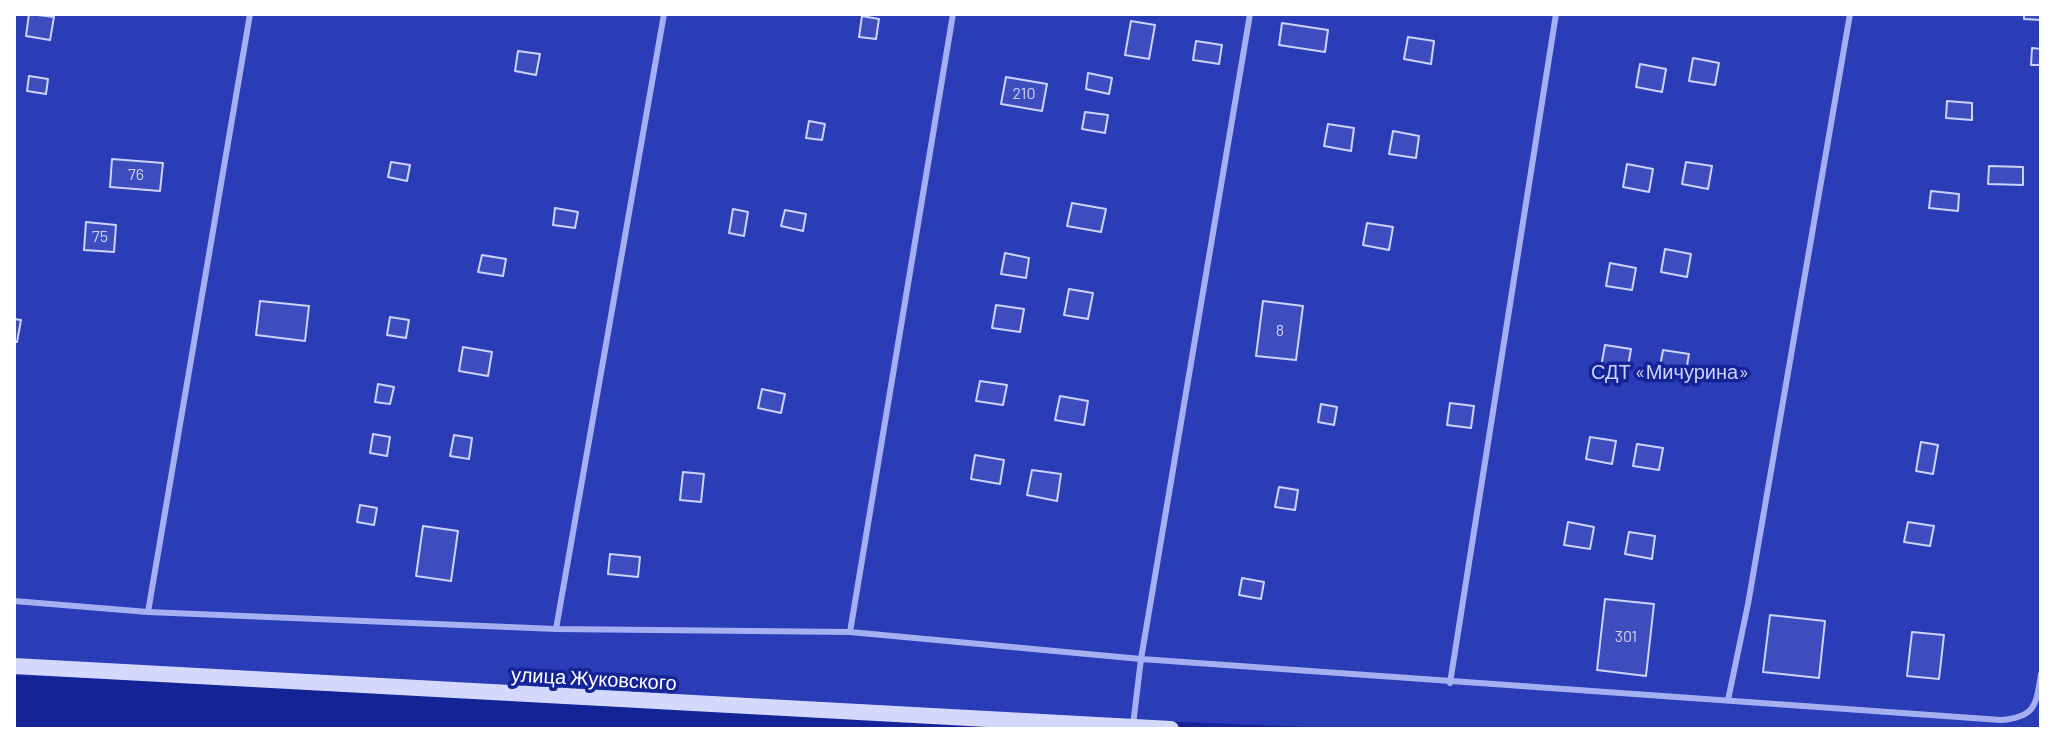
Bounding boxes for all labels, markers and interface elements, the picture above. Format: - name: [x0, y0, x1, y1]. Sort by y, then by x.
- house number: 210: [1013, 84, 1035, 104]
- house number: 76: [128, 165, 144, 185]
- house number: 75: [92, 227, 108, 247]
- house number: 8: [1276, 321, 1284, 341]
- park label: СДТ «Мичурина»: [1591, 360, 1749, 384]
- house number: 301: [1615, 627, 1637, 647]
- street label: улица Жуковского: [511, 663, 677, 695]

